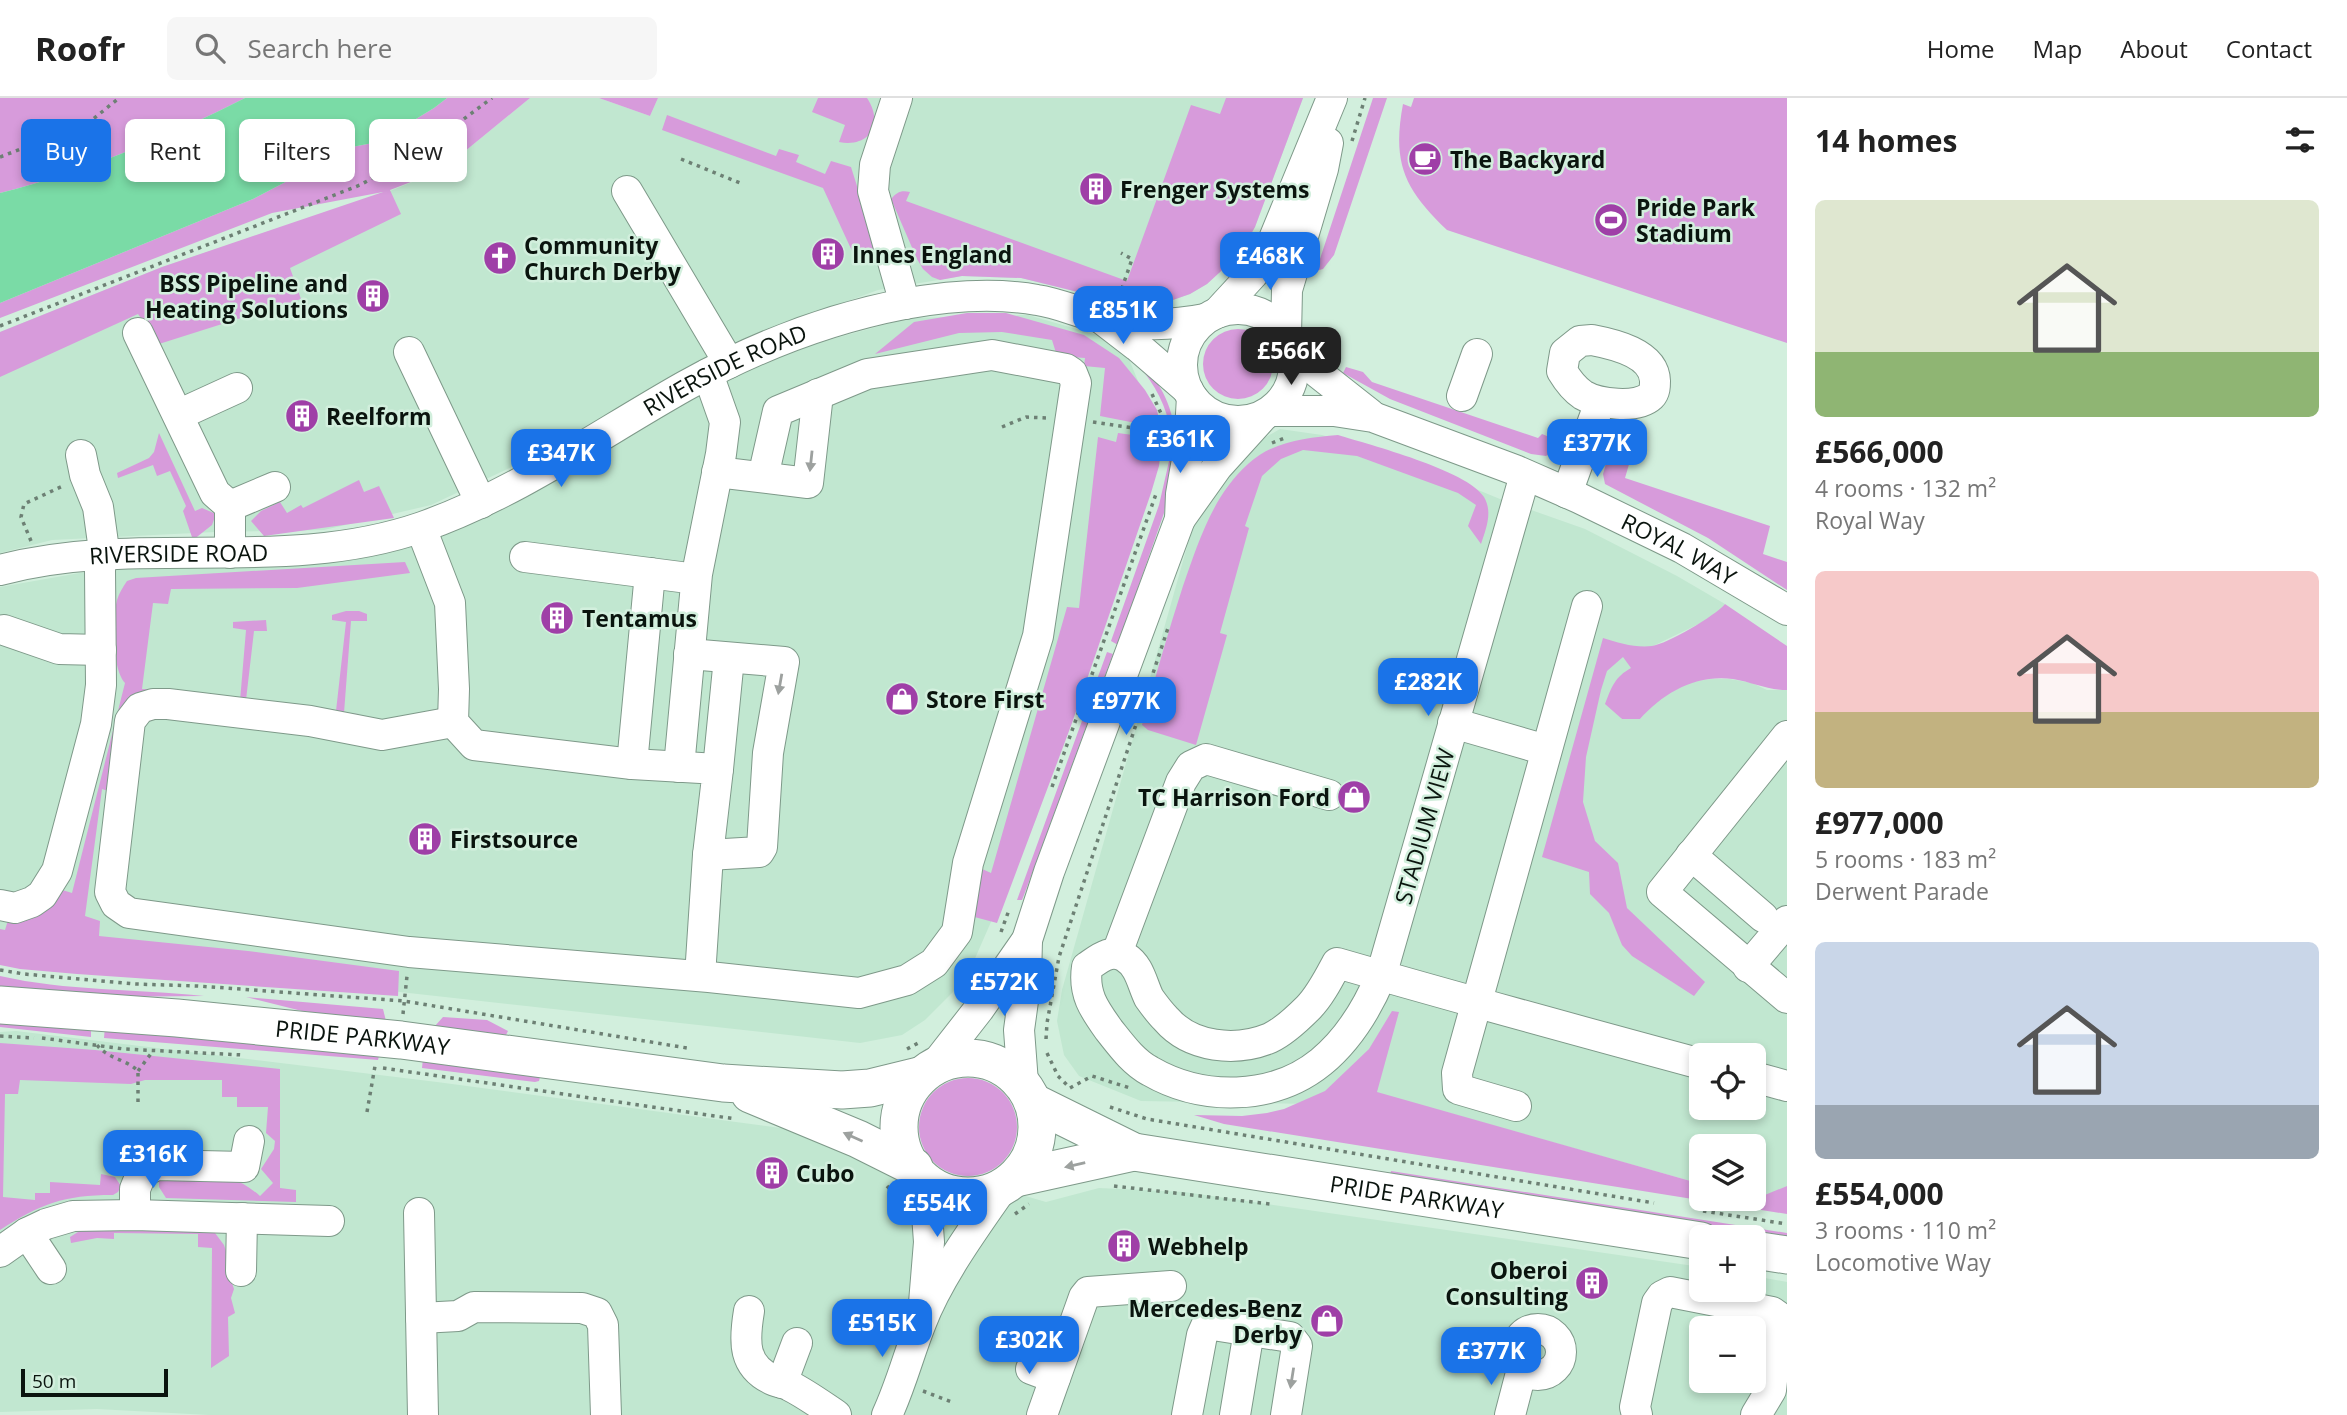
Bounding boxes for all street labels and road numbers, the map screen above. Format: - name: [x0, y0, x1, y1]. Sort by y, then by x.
- street label: RIVERSIDE ROAD: [637, 316, 811, 423]
- street label: ROYAL WAY: [1616, 505, 1743, 593]
- street label: RIVERSIDE ROAD: [88, 536, 269, 571]
- street label: STADIUM VIEW: [1386, 744, 1462, 908]
- street label: PRIDE PARKWAY: [274, 1012, 452, 1062]
- street label: PRIDE PARKWAY: [1328, 1167, 1506, 1226]

